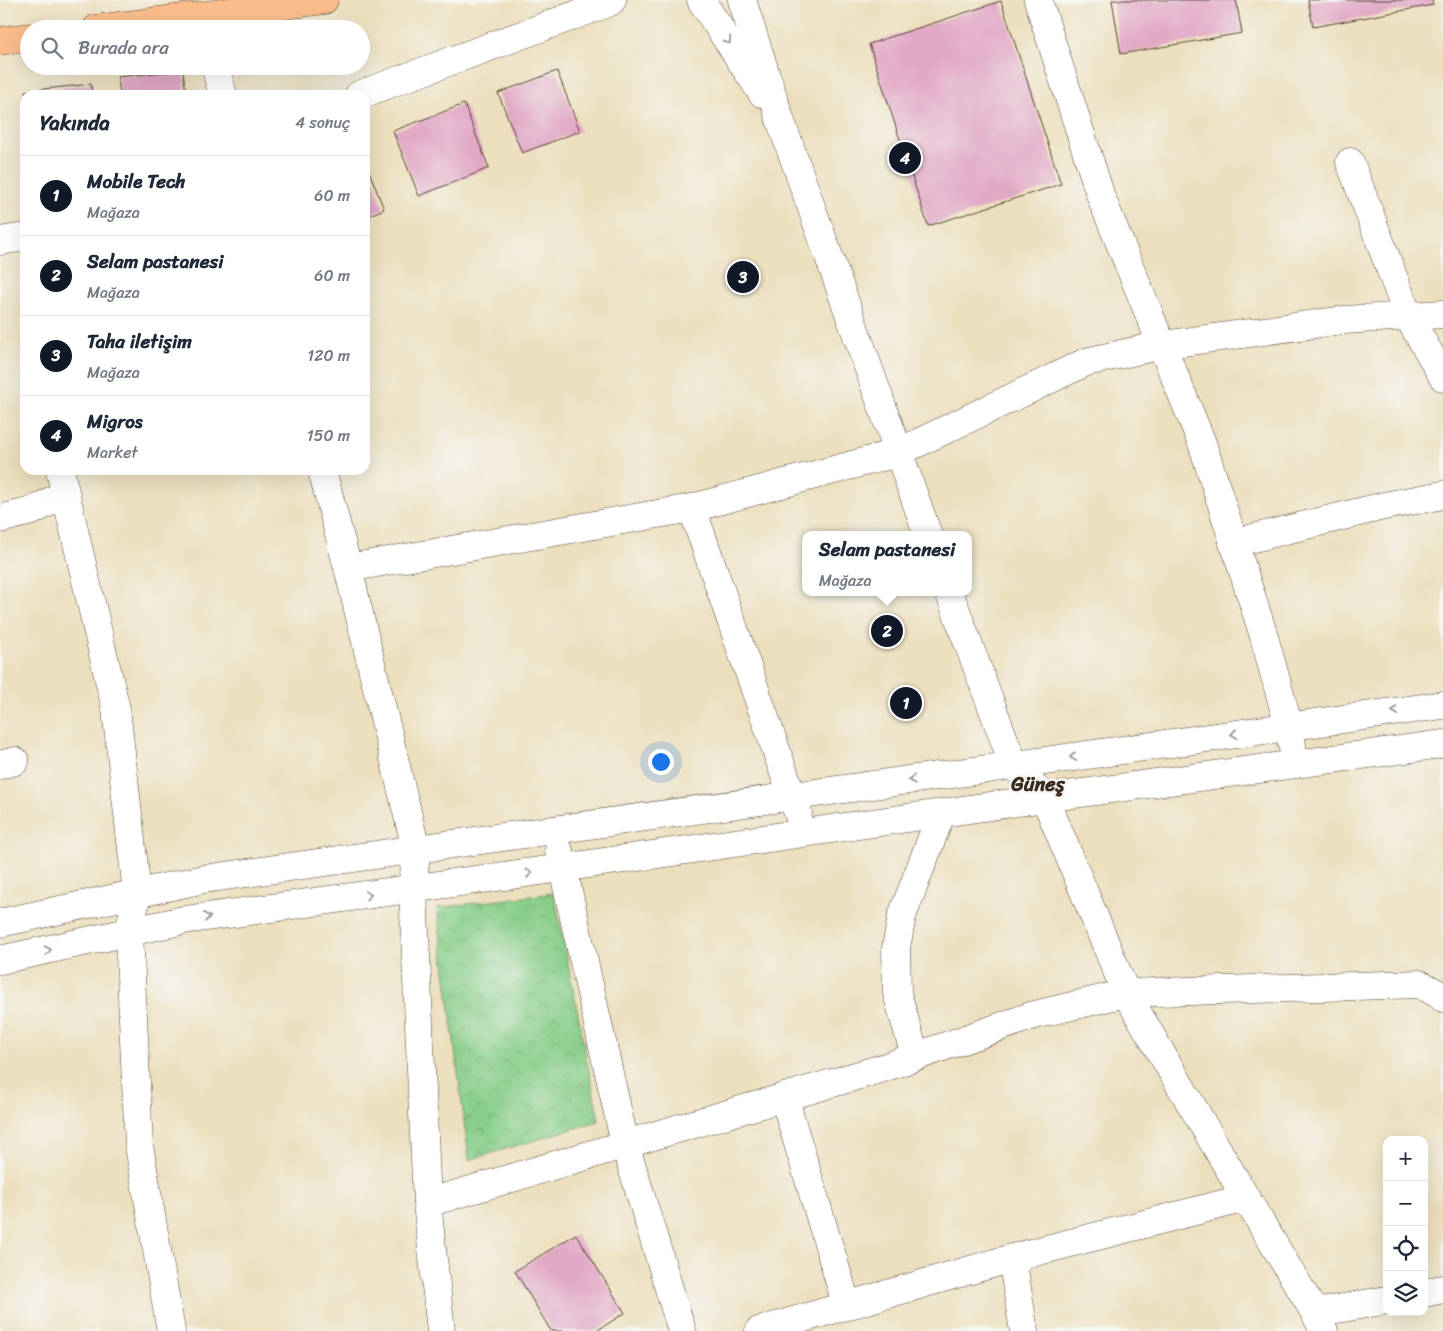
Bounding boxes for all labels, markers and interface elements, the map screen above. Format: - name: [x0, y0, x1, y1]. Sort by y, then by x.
- search box: [20, 20, 370, 75]
- text: Burada ara: [78, 31, 169, 64]
- icon: search: [38, 34, 66, 62]
- one-way arrow: [722, 35, 731, 44]
- text: Yakında: [40, 104, 110, 142]
- text: 4 sonuç: [295, 108, 350, 137]
- pin: 4: [889, 139, 921, 177]
- text: Mobile Tech: [87, 165, 185, 198]
- text: 1: [53, 181, 59, 210]
- text: 60 m: [314, 181, 350, 210]
- text: Mağaza: [87, 198, 140, 227]
- text: Selam pastanesi: [87, 245, 223, 278]
- pin: 3: [727, 258, 759, 296]
- text: 2: [51, 261, 61, 290]
- text: 60 m: [314, 261, 350, 290]
- text: Mağaza: [87, 278, 140, 307]
- text: Taha iletişim: [87, 325, 192, 358]
- text: 3: [52, 341, 60, 370]
- text: 120 m: [307, 341, 350, 370]
- text: Mağaza: [87, 358, 140, 387]
- text: Migros: [87, 405, 143, 438]
- text: 4: [51, 421, 61, 450]
- text: 150 m: [307, 421, 350, 450]
- text: Market: [87, 438, 138, 467]
- popup: [802, 531, 972, 596]
- text: Selam pastanesi: [819, 533, 955, 566]
- text: Mağaza: [819, 566, 872, 595]
- pin: 2: [871, 612, 903, 650]
- pin: 1: [890, 684, 922, 722]
- one-way arrow: [1390, 706, 1399, 716]
- one-way arrow: [1230, 729, 1238, 739]
- your location: [648, 749, 674, 775]
- one-way arrow: [1069, 751, 1077, 762]
- district label: Güneş: [1010, 767, 1066, 802]
- one-way arrow: [908, 774, 916, 784]
- one-way arrow: [525, 868, 533, 879]
- one-way arrow: [364, 890, 372, 901]
- one-way arrow: [202, 912, 211, 922]
- one-way arrow: [43, 945, 52, 956]
- map controls: [1383, 1136, 1428, 1316]
- button: +: [1383, 1136, 1428, 1181]
- button: −: [1383, 1181, 1428, 1226]
- button: locate: [1383, 1226, 1428, 1271]
- button: layers: [1383, 1271, 1428, 1316]

